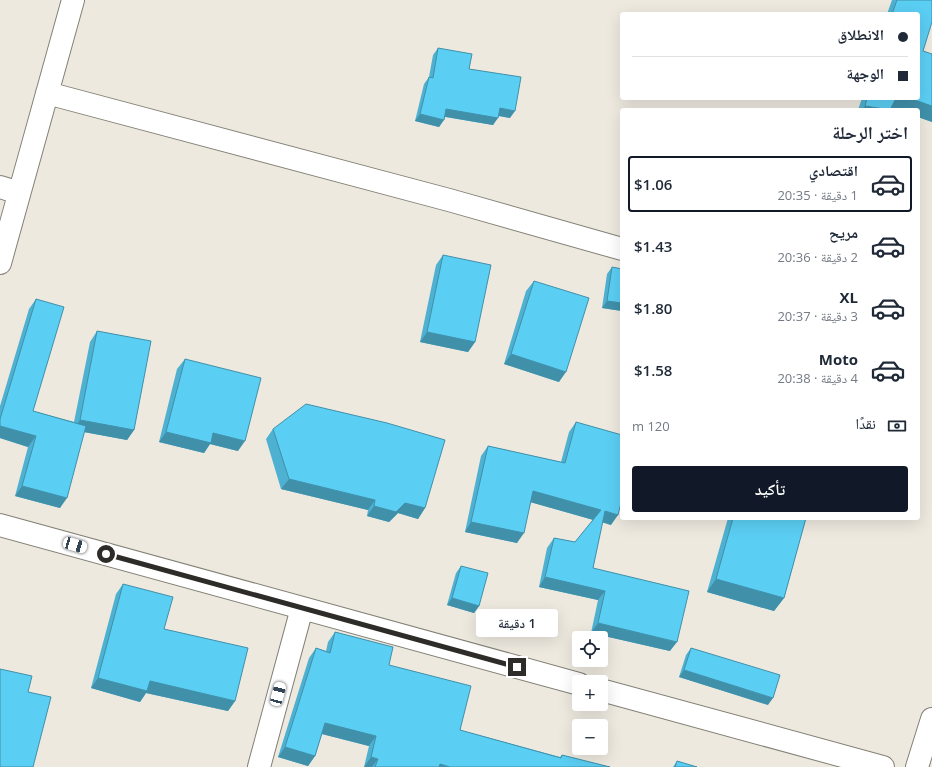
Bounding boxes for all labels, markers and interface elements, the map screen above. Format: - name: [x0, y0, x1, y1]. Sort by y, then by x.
- text: الانطلاق: [838, 24, 884, 44]
- text: الوجهة: [846, 63, 884, 83]
- text: اختر الرحلة: [832, 120, 908, 144]
- text: اقتصادي: [809, 160, 858, 180]
- icon: car: [870, 166, 906, 202]
- text: $1.06: [634, 174, 672, 194]
- text: 1 دقيقة · 20:35: [777, 186, 858, 204]
- text: مريح: [829, 222, 858, 242]
- icon: car: [870, 228, 906, 264]
- text: $1.43: [634, 236, 672, 256]
- text: 2 دقيقة · 20:36: [777, 248, 858, 266]
- text: XL: [840, 287, 858, 307]
- icon: car: [870, 290, 906, 326]
- text: $1.80: [634, 298, 672, 318]
- text: 3 دقيقة · 20:37: [777, 307, 858, 325]
- text: Moto: [819, 349, 858, 369]
- icon: car: [870, 352, 906, 388]
- text: $1.58: [634, 360, 672, 380]
- text: 4 دقيقة · 20:38: [777, 369, 858, 387]
- text: نقدًا: [855, 413, 876, 433]
- icon: cash: [886, 415, 908, 437]
- text: 120 m: [632, 417, 670, 435]
- button: تأكيد: [632, 466, 908, 512]
- car: [62, 536, 88, 554]
- route start: [97, 545, 115, 563]
- callout: 1 دقيقة: [476, 609, 558, 637]
- text: 1 دقيقة: [498, 614, 536, 632]
- map controls: [572, 631, 608, 755]
- button: locate: [572, 631, 608, 667]
- route end: [508, 658, 526, 676]
- button: +: [572, 675, 608, 711]
- car: [269, 681, 287, 707]
- button: −: [572, 719, 608, 755]

